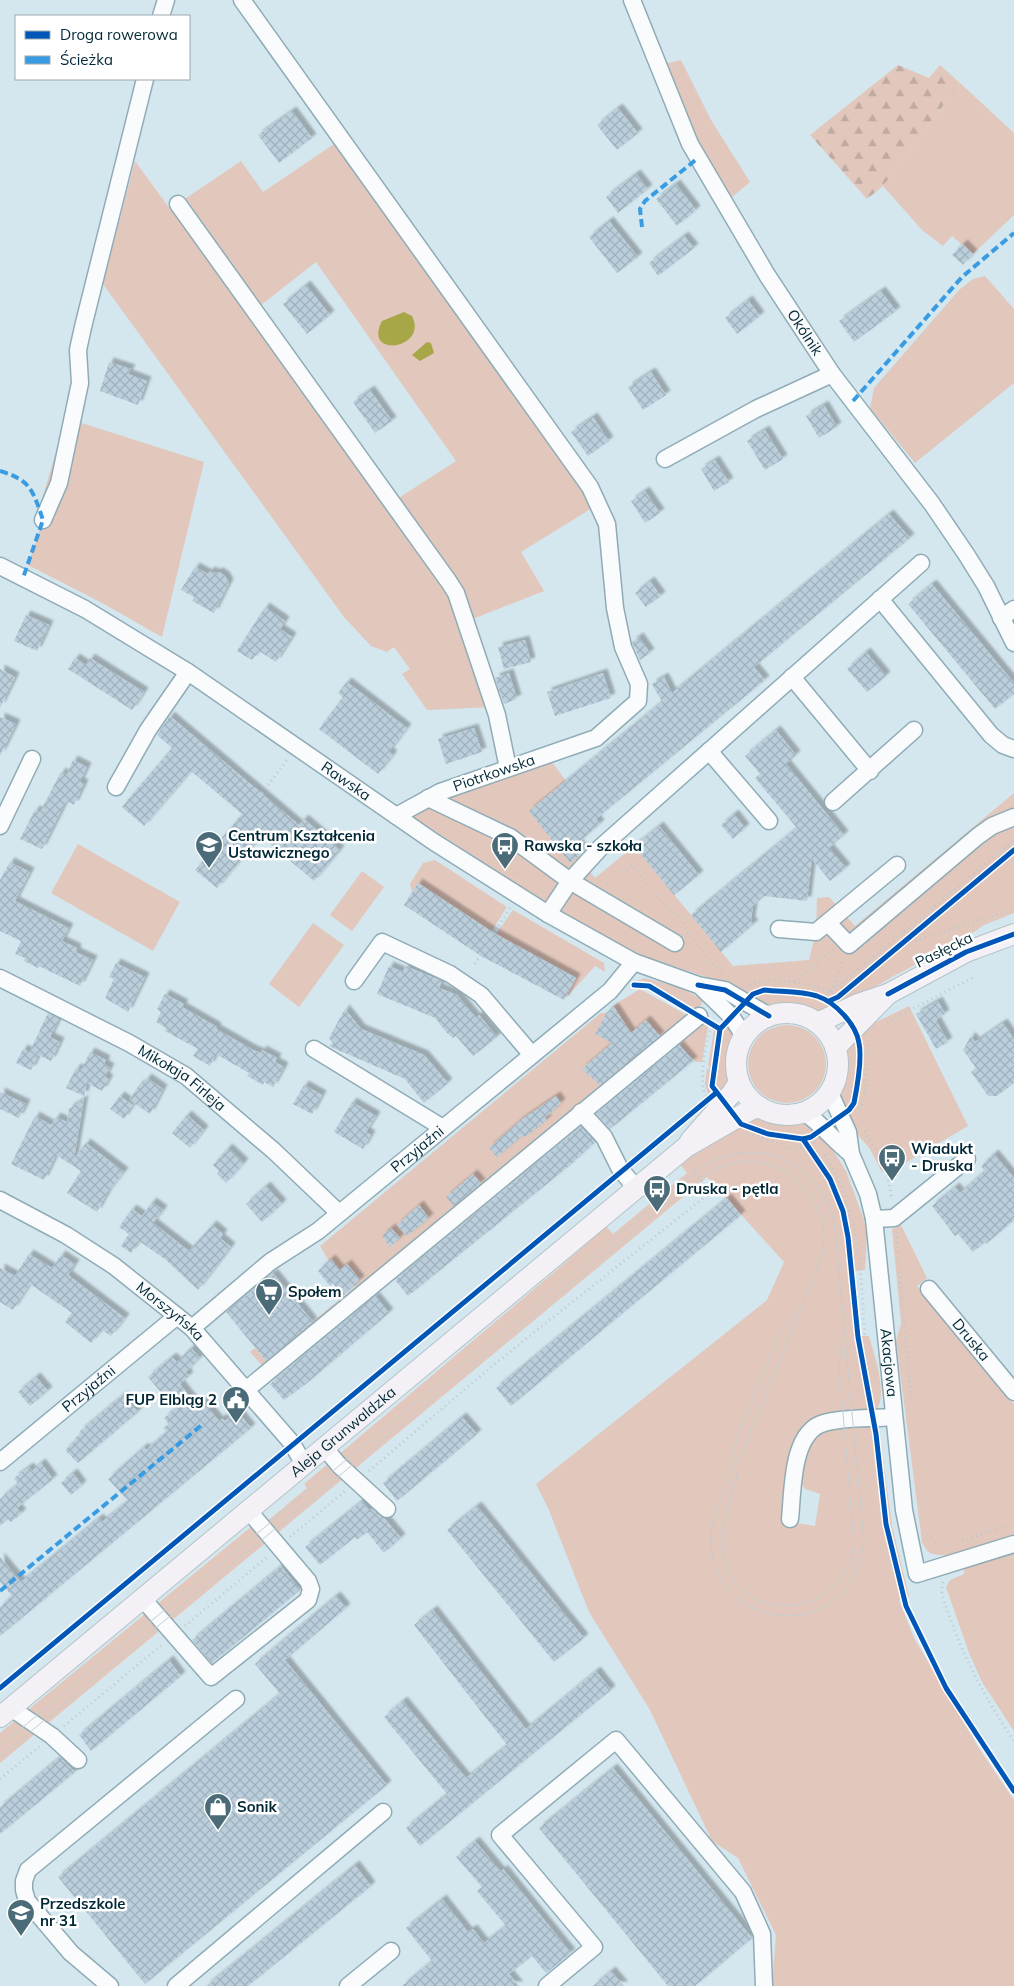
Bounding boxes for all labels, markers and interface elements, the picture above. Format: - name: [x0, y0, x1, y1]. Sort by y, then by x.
- legend: [15, 15, 190, 80]
- text: Droga rowerowa: [60, 25, 178, 44]
- text: Ścieżka: [60, 50, 113, 69]
- street label: Okólnik: [783, 306, 827, 359]
- street label: Piotrkowska: [450, 750, 537, 795]
- street label: Rawska: [318, 757, 375, 805]
- place label: Centrum Kształcenia Ustawicznego: [228, 826, 375, 862]
- school or university icon: Centrum Kształcenia Ustawicznego: [194, 830, 224, 869]
- bus stop icon: Rawska - szkoła: [490, 831, 520, 870]
- place label: Rawska - szkoła: [524, 836, 642, 855]
- street label: Pasłęcka: [912, 927, 976, 972]
- street label: Mikołaja Firleja: [135, 1040, 230, 1115]
- street label: Przyjaźni: [387, 1121, 448, 1176]
- place label: Wiadukt - Druska: [911, 1139, 973, 1175]
- bus stop icon: Wiadukt - Druska: [877, 1143, 907, 1182]
- bus stop icon: Druska - pętla: [642, 1174, 672, 1213]
- place label: Druska - pętla: [676, 1179, 778, 1198]
- street label: Morszyńska: [132, 1277, 209, 1344]
- supermarket icon: Społem: [254, 1277, 284, 1316]
- place label: Społem: [288, 1282, 341, 1301]
- street label: Druska: [948, 1314, 994, 1365]
- street label: Akacjowa: [876, 1327, 902, 1398]
- street label: Przyjaźni: [58, 1361, 119, 1416]
- street label: Aleja Grunwaldzka: [286, 1382, 400, 1481]
- public building icon: FUP Elbląg 2: [221, 1385, 251, 1424]
- place label: FUP Elbląg 2: [125, 1390, 217, 1409]
- shop icon: Sonik: [203, 1792, 233, 1831]
- place label: Sonik: [237, 1797, 278, 1816]
- place label: Przedszkole nr 31: [40, 1894, 126, 1930]
- school or university icon: Przedszkole nr 31: [6, 1898, 36, 1937]

